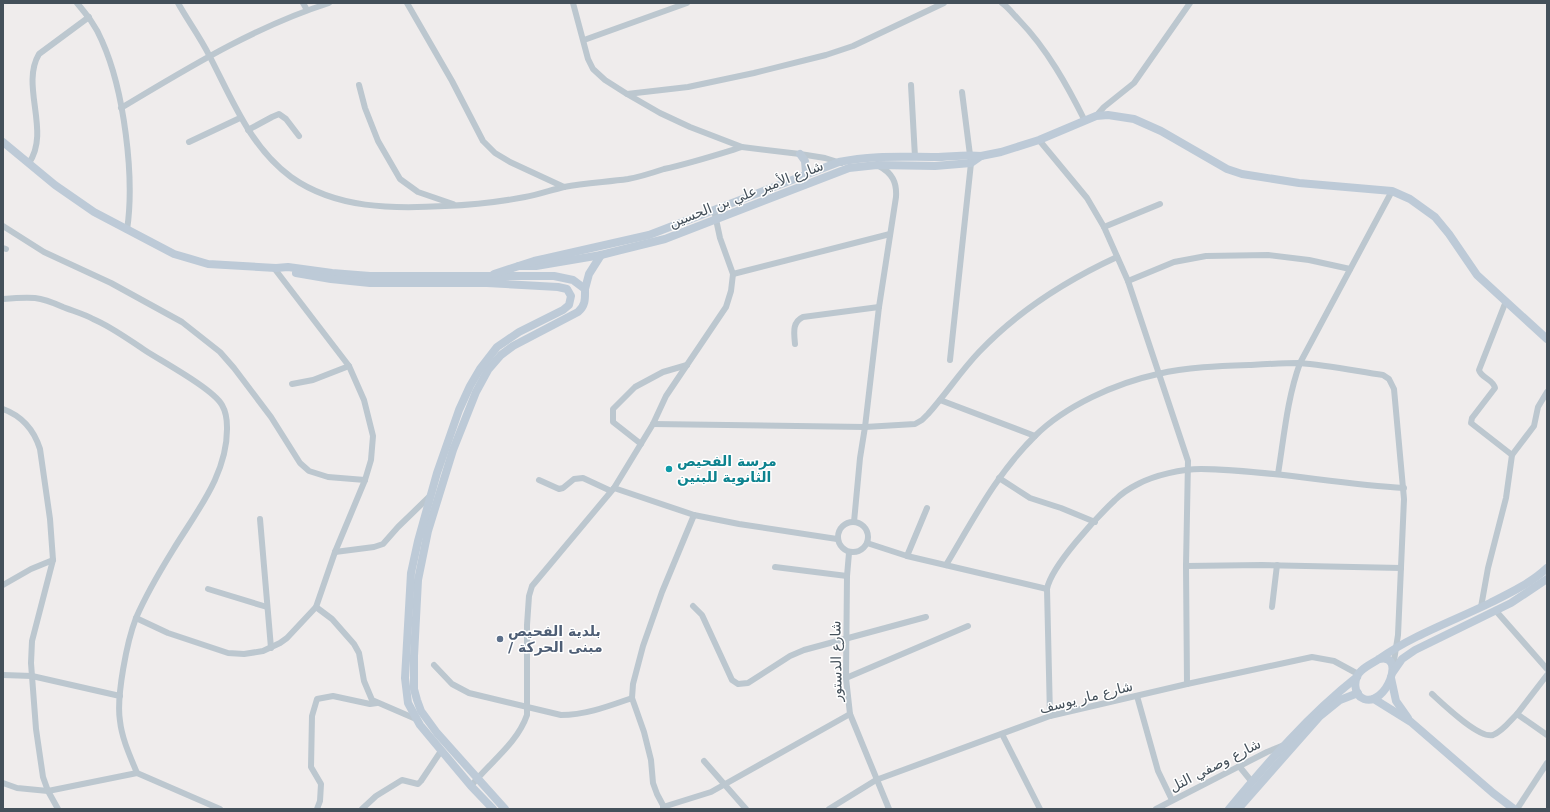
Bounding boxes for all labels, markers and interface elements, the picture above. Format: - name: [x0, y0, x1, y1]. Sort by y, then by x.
- street label: شارع الأمير علي بن الحسين: [666, 156, 826, 232]
- place label: مرسة الفحيص الثانوية للبنين: [677, 453, 777, 486]
- marker: مرسة الفحيص الثانوية للبنين: [664, 464, 674, 474]
- street label: شارع الدستور: [827, 620, 846, 703]
- place label: بلدية الفحيص / مبنى الحركة: [508, 623, 603, 656]
- marker: بلدية الفحيص / مبنى الحركة: [495, 634, 505, 644]
- street label: شارع مار يوسف: [1038, 678, 1135, 717]
- street label: شارع وصفي التل: [1167, 735, 1264, 796]

